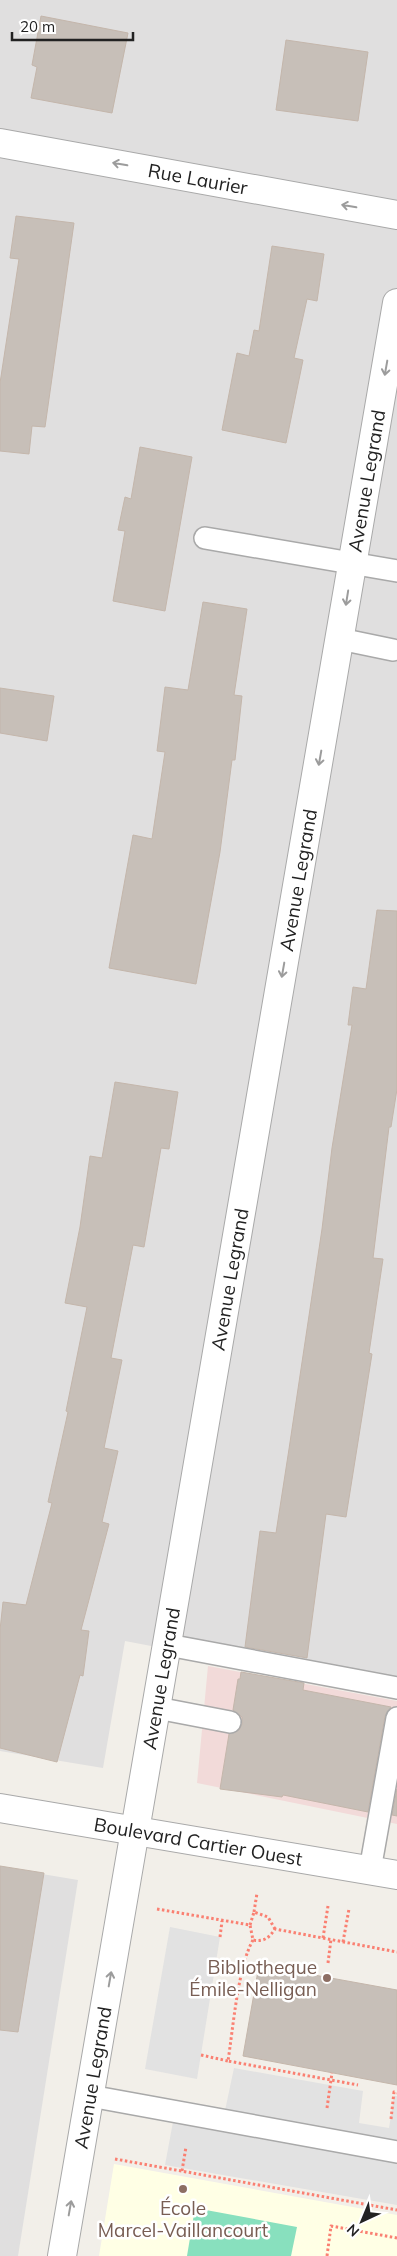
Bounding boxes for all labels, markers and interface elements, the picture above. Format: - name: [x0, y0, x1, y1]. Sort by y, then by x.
- scale bar: [12, 10, 134, 42]
- text: 20 m: [20, 17, 55, 36]
- street label: Rue Laurier: [146, 158, 250, 200]
- one-way arrow: [113, 159, 129, 169]
- one-way arrow: [341, 201, 357, 211]
- one-way arrow: [380, 360, 390, 376]
- street label: Avenue Legrand: [342, 408, 390, 554]
- one-way arrow: [341, 589, 351, 605]
- one-way arrow: [314, 749, 324, 765]
- street label: Avenue Legrand: [274, 807, 322, 953]
- one-way arrow: [278, 961, 288, 977]
- street label: Avenue Legrand: [206, 1206, 254, 1352]
- street label: Avenue Legrand: [137, 1605, 185, 1751]
- street label: Boulevard Cartier Ouest: [92, 1812, 304, 1871]
- place label: Bibliotheque Émile-Nelligan: [189, 1955, 317, 2001]
- one-way arrow: [105, 1971, 115, 1987]
- marker: Bibliotheque Émile-Nelligan: [321, 1972, 333, 1984]
- street label: Avenue Legrand: [69, 2005, 117, 2151]
- marker: École Marcel-Vaillancourt: [177, 2183, 189, 2195]
- place label: École Marcel-Vaillancourt: [98, 2196, 269, 2242]
- north arrow: [337, 2196, 387, 2246]
- one-way arrow: [66, 2200, 76, 2216]
- text: N: [343, 2220, 363, 2240]

